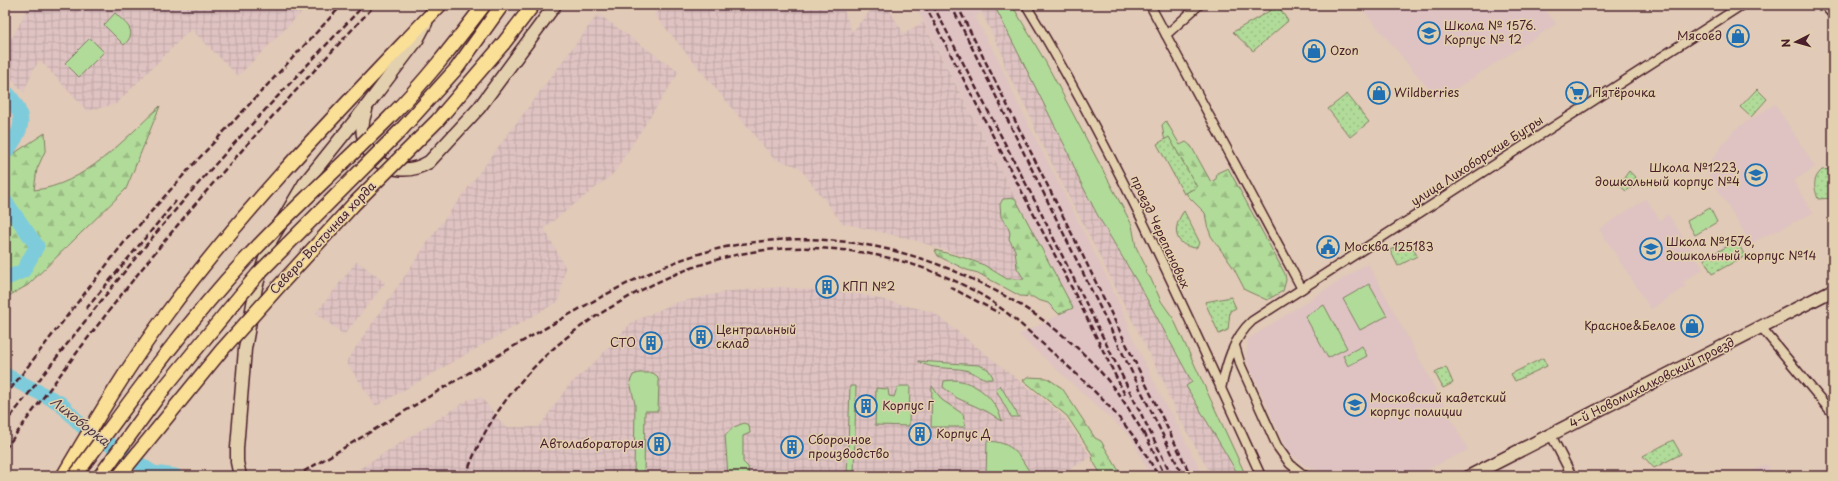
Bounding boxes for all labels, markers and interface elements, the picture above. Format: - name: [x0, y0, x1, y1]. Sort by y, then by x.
- place label: Школа № 1576. Корпус № 12: [1444, 16, 1536, 48]
- school or university icon: Школа № 1576. Корпус № 12: [1416, 20, 1442, 46]
- north arrow: [1776, 22, 1816, 62]
- shop icon: Мясоед: [1725, 23, 1751, 49]
- place label: Мясоед: [1677, 26, 1722, 44]
- shop icon: Ozon: [1301, 38, 1327, 64]
- text: N: [1777, 38, 1794, 48]
- place label: Ozon: [1330, 41, 1359, 59]
- shop icon: Wildberries: [1366, 80, 1392, 106]
- supermarket icon: Пятёрочка: [1564, 80, 1590, 106]
- place label: Wildberries: [1394, 83, 1460, 101]
- place label: Пятёрочка: [1592, 83, 1656, 101]
- street label: улица Лихоборские Бугры: [1407, 111, 1546, 210]
- place label: Школа №1223, дошкольный корпус №4: [1595, 158, 1740, 190]
- school or university icon: Школа №1223, дошкольный корпус №4: [1743, 162, 1769, 188]
- street label: проезд Черепановых: [1127, 172, 1195, 291]
- street label: Северо-Восточная хорда: [265, 176, 380, 298]
- place label: Школа №1576, дошкольный корпус №14: [1666, 232, 1816, 264]
- public building icon: Москва 125183: [1315, 234, 1341, 260]
- school or university icon: Школа №1576, дошкольный корпус №14: [1638, 236, 1664, 262]
- place label: Москва 125183: [1344, 237, 1434, 255]
- building icon: КПП №2: [814, 274, 840, 300]
- place label: КПП №2: [842, 277, 895, 295]
- shop icon: Красное&Белое: [1679, 313, 1705, 339]
- place label: Красное&Белое: [1584, 316, 1676, 334]
- place label: Центральный склад: [716, 320, 796, 352]
- building icon: Центральный склад: [688, 324, 714, 350]
- building icon: СТО: [638, 330, 664, 356]
- street label: 4-й Новомихалковский проезд: [1566, 332, 1737, 432]
- place label: СТО: [610, 333, 636, 351]
- place label: Московский кадетский корпус полиции: [1370, 388, 1506, 420]
- water label: Лихоборка: [47, 392, 114, 450]
- school or university icon: Московский кадетский корпус полиции: [1342, 392, 1368, 418]
- building icon: Корпус Г: [853, 393, 879, 419]
- place label: Корпус Г: [882, 396, 934, 414]
- building icon: Корпус Д: [907, 421, 933, 447]
- place label: Корпус Д: [936, 424, 991, 442]
- place label: Сборочное производство: [808, 430, 890, 462]
- building icon: Автолаборатория: [646, 431, 672, 457]
- place label: Автолаборатория: [540, 434, 644, 452]
- building icon: Сборочное производство: [779, 434, 805, 460]

